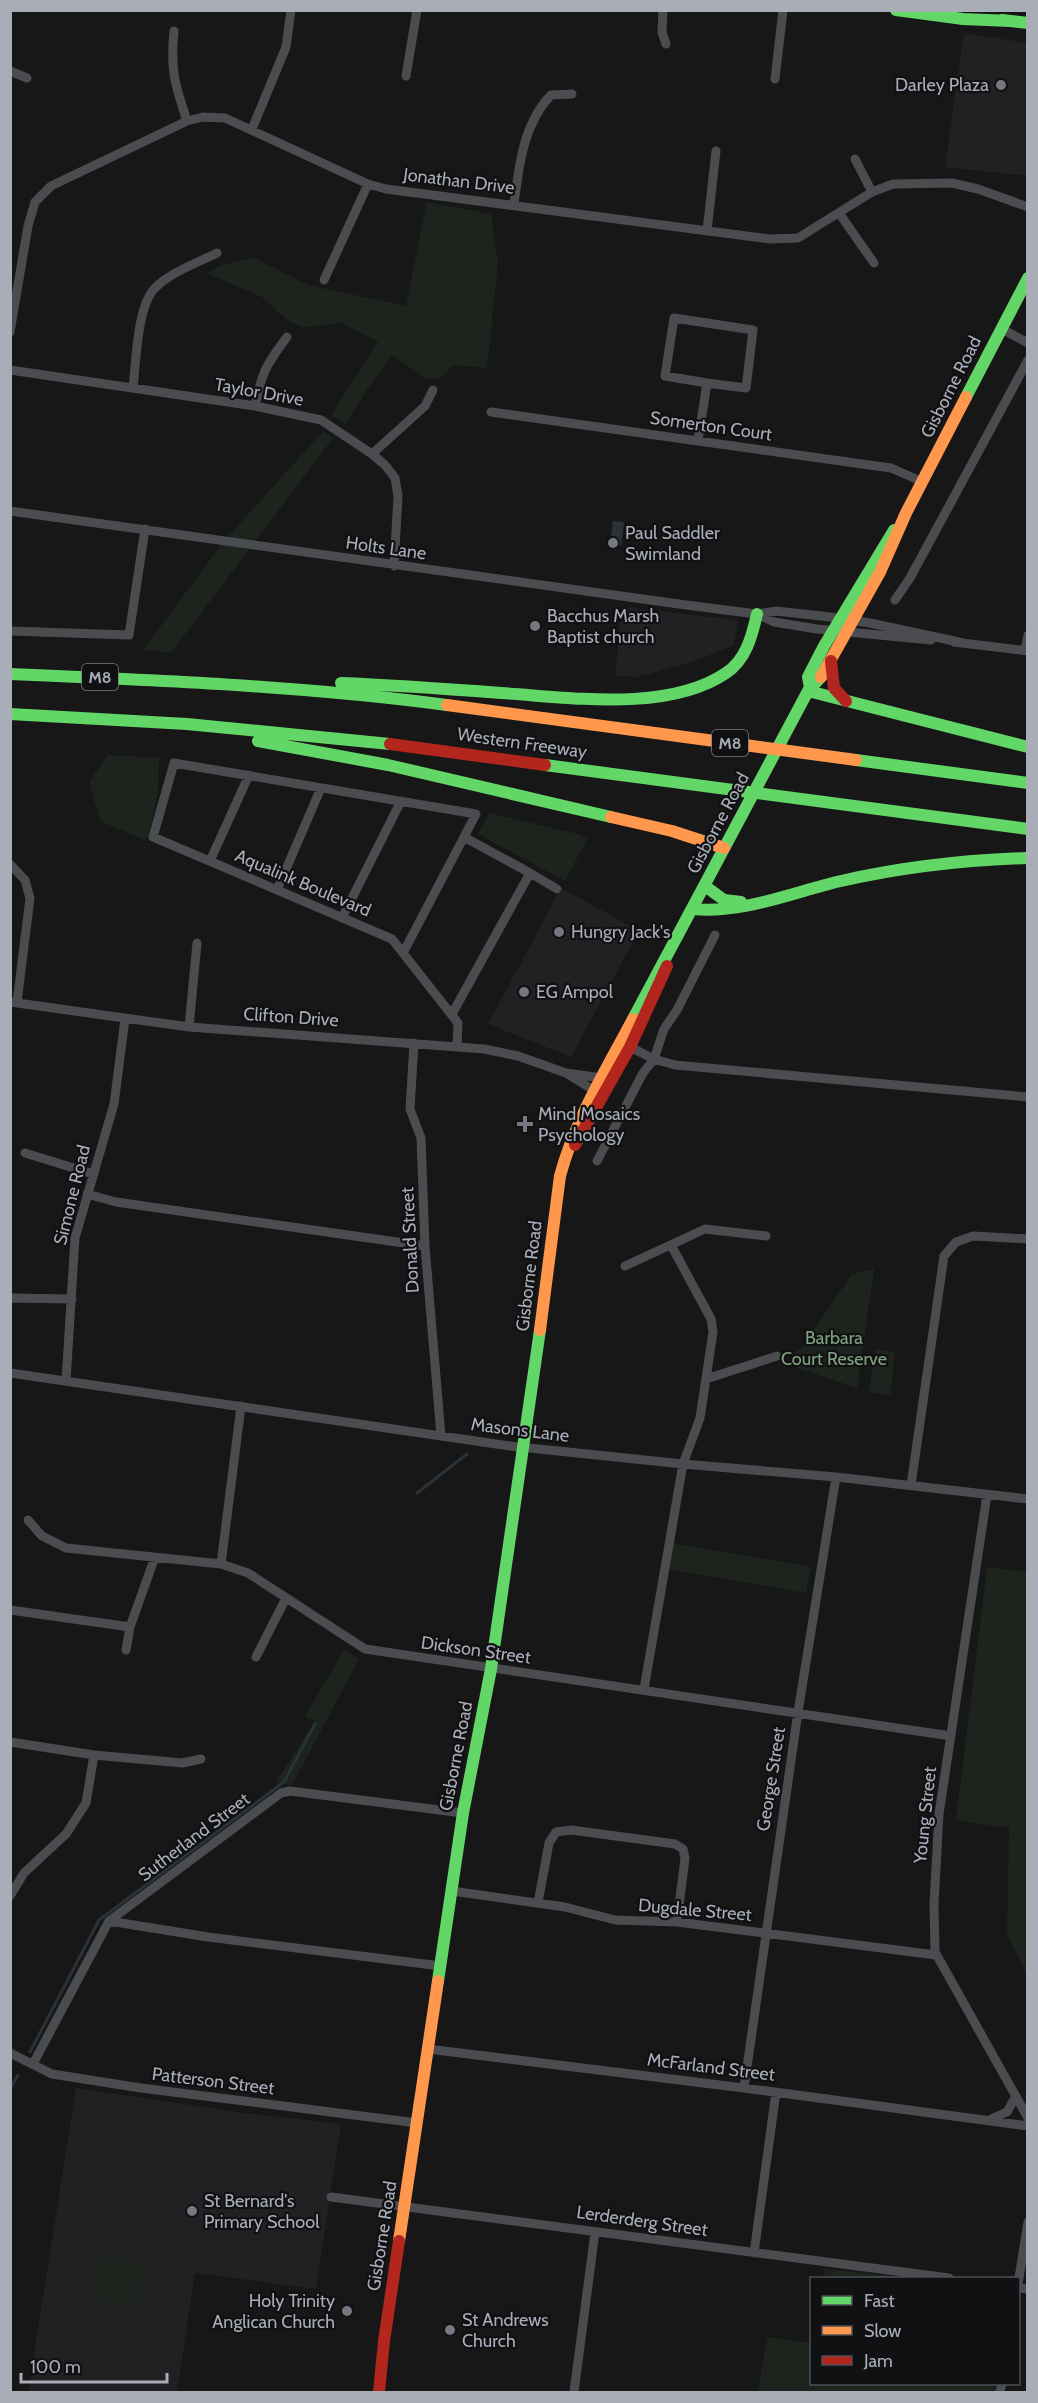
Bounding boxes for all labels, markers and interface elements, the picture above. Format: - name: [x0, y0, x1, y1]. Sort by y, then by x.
- place label: Darley Plaza: [895, 74, 989, 96]
- marker: Darley Plaza: [994, 78, 1008, 92]
- street label: Jonathan Drive: [401, 163, 516, 199]
- street label: Gisborne Road: [916, 332, 986, 442]
- street label: Taylor Drive: [213, 373, 305, 411]
- street label: Somerton Court: [649, 407, 773, 445]
- place label: Paul Saddler Swimland: [625, 522, 720, 565]
- street label: Holts Lane: [344, 531, 428, 565]
- marker: Paul Saddler Swimland: [606, 536, 620, 550]
- place label: Bacchus Marsh Baptist church: [547, 605, 659, 648]
- marker: Bacchus Marsh Baptist church: [528, 619, 542, 633]
- road number: M8: [82, 664, 118, 690]
- street label: Western Freeway: [456, 723, 588, 763]
- road number: M8: [712, 730, 748, 756]
- street label: Gisborne Road: [682, 769, 754, 877]
- street label: Aqualink Boulevard: [232, 844, 374, 922]
- place label: Hungry Jack's: [571, 921, 670, 943]
- marker: Hungry Jack's: [552, 925, 566, 939]
- place label: EG Ampol: [536, 981, 614, 1003]
- marker: EG Ampol: [517, 985, 531, 999]
- street label: Clifton Drive: [243, 1003, 339, 1031]
- place label: Mind Mosaics Psychology: [538, 1103, 640, 1146]
- marker: Mind Mosaics Psychology: [516, 1115, 534, 1133]
- street label: Simone Road: [49, 1143, 95, 1247]
- street label: Donald Street: [396, 1186, 424, 1294]
- street label: Gisborne Road: [511, 1219, 547, 1333]
- park label: Barbara Court Reserve: [781, 1327, 887, 1370]
- street label: Masons Lane: [470, 1413, 570, 1447]
- street label: Dickson Street: [420, 1631, 532, 1669]
- street label: Gisborne Road: [435, 1699, 477, 1813]
- street label: George Street: [752, 1725, 790, 1833]
- street label: Young Street: [909, 1765, 941, 1866]
- street label: Sutherland Street: [134, 1788, 254, 1886]
- street label: Dugdale Street: [637, 1894, 753, 1926]
- street label: McFarland Street: [646, 2048, 776, 2086]
- street label: Patterson Street: [151, 2063, 275, 2099]
- street label: Gisborne Road: [362, 2179, 402, 2293]
- place label: St Bernard's Primary School: [204, 2190, 320, 2233]
- street label: Lerderderg Street: [575, 2201, 709, 2241]
- marker: St Bernard's Primary School: [185, 2204, 199, 2218]
- legend: [810, 2277, 1020, 2385]
- place label: Holy Trinity Anglican Church: [212, 2290, 335, 2333]
- text: Fast: [864, 2290, 895, 2312]
- marker: Holy Trinity Anglican Church: [340, 2304, 354, 2318]
- place label: St Andrews Church: [462, 2309, 549, 2352]
- text: Slow: [864, 2320, 901, 2342]
- marker: St Andrews Church: [443, 2323, 457, 2337]
- scale bar: [21, 2346, 166, 2384]
- text: Jam: [863, 2350, 893, 2372]
- text: 100 m: [30, 2356, 81, 2378]

